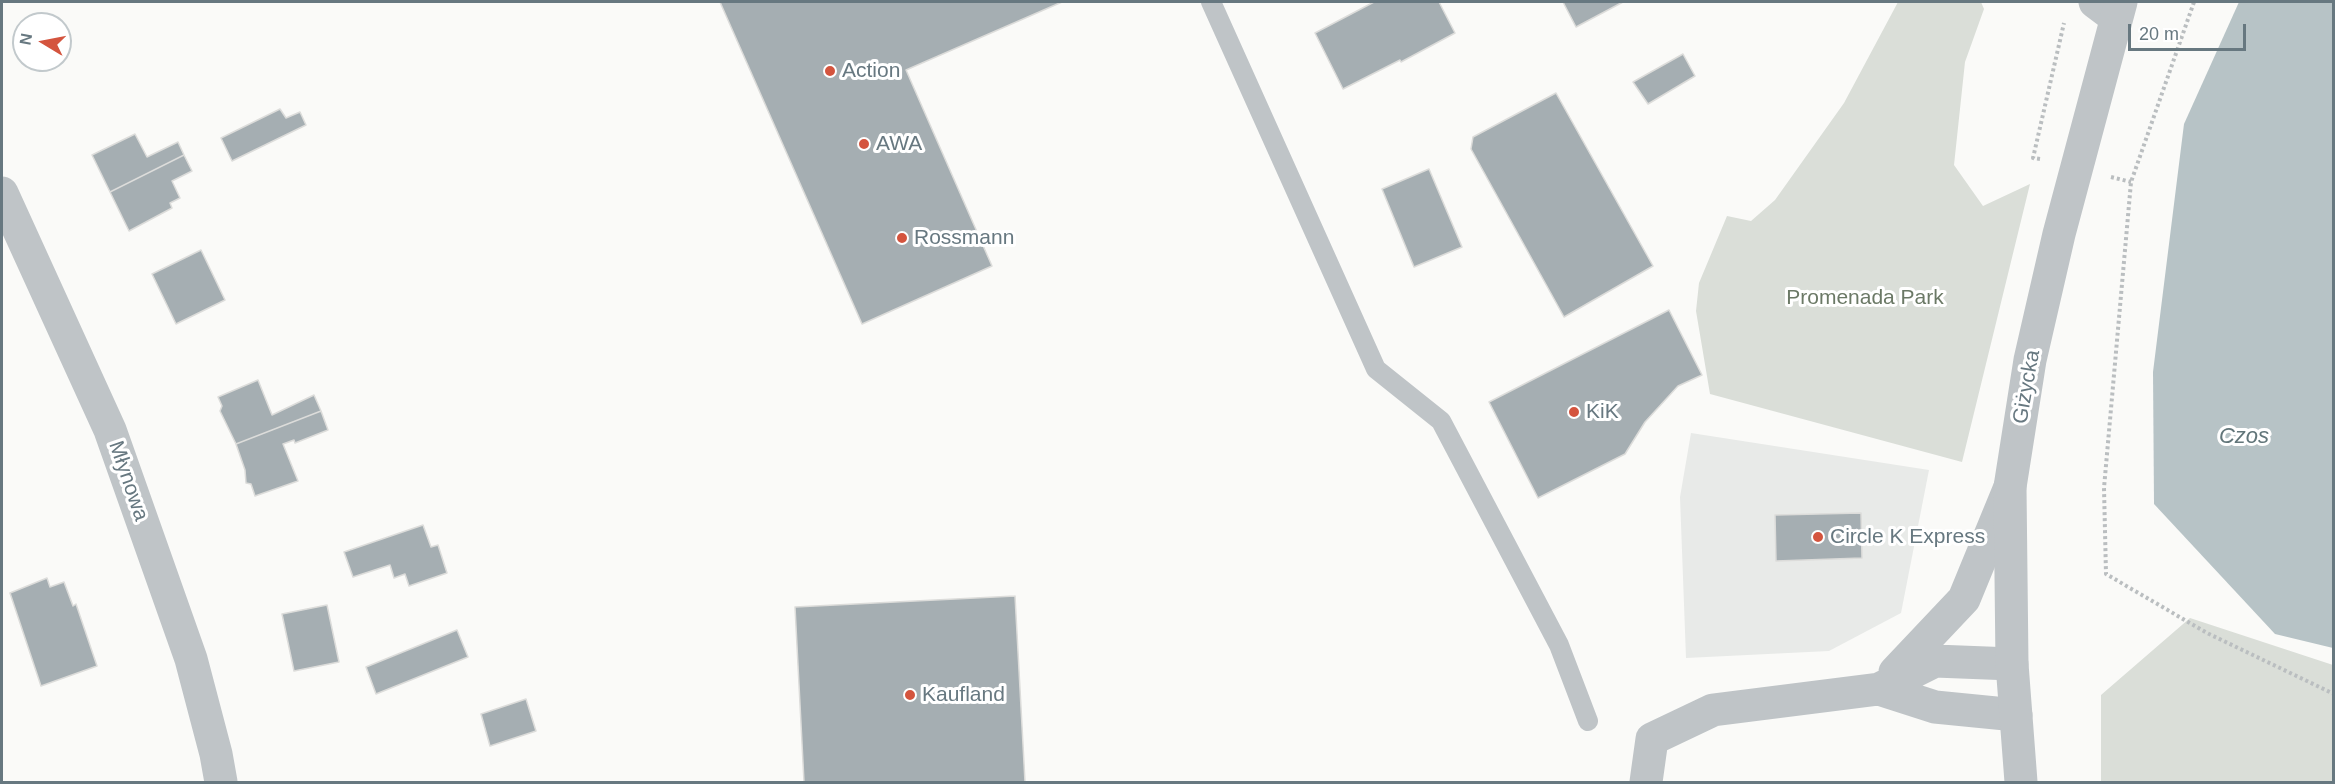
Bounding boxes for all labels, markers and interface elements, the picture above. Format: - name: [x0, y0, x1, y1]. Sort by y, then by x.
- north arrow: [12, 12, 72, 72]
- scale bar: [2131, 12, 2250, 50]
- text: 20 m: [2139, 24, 2179, 44]
- text: N: [16, 32, 35, 46]
- place label: Action: [842, 58, 900, 84]
- marker: Action: [823, 64, 837, 78]
- place label: AWA: [876, 131, 922, 157]
- marker: AWA: [857, 137, 871, 151]
- place label: Rossmann: [914, 225, 1014, 251]
- marker: Rossmann: [895, 231, 909, 245]
- park label: Promenada Park: [1786, 285, 1944, 311]
- street label: Giżycka: [2008, 348, 2046, 426]
- place label: KiK: [1586, 399, 1619, 425]
- marker: KiK: [1567, 405, 1581, 419]
- water label: Czos: [2219, 424, 2269, 450]
- street label: Młynowa: [103, 438, 153, 524]
- place label: Circle K Express: [1830, 524, 1985, 550]
- marker: Circle K Express: [1811, 530, 1825, 544]
- place label: Kaufland: [922, 682, 1005, 708]
- marker: Kaufland: [903, 688, 917, 702]

